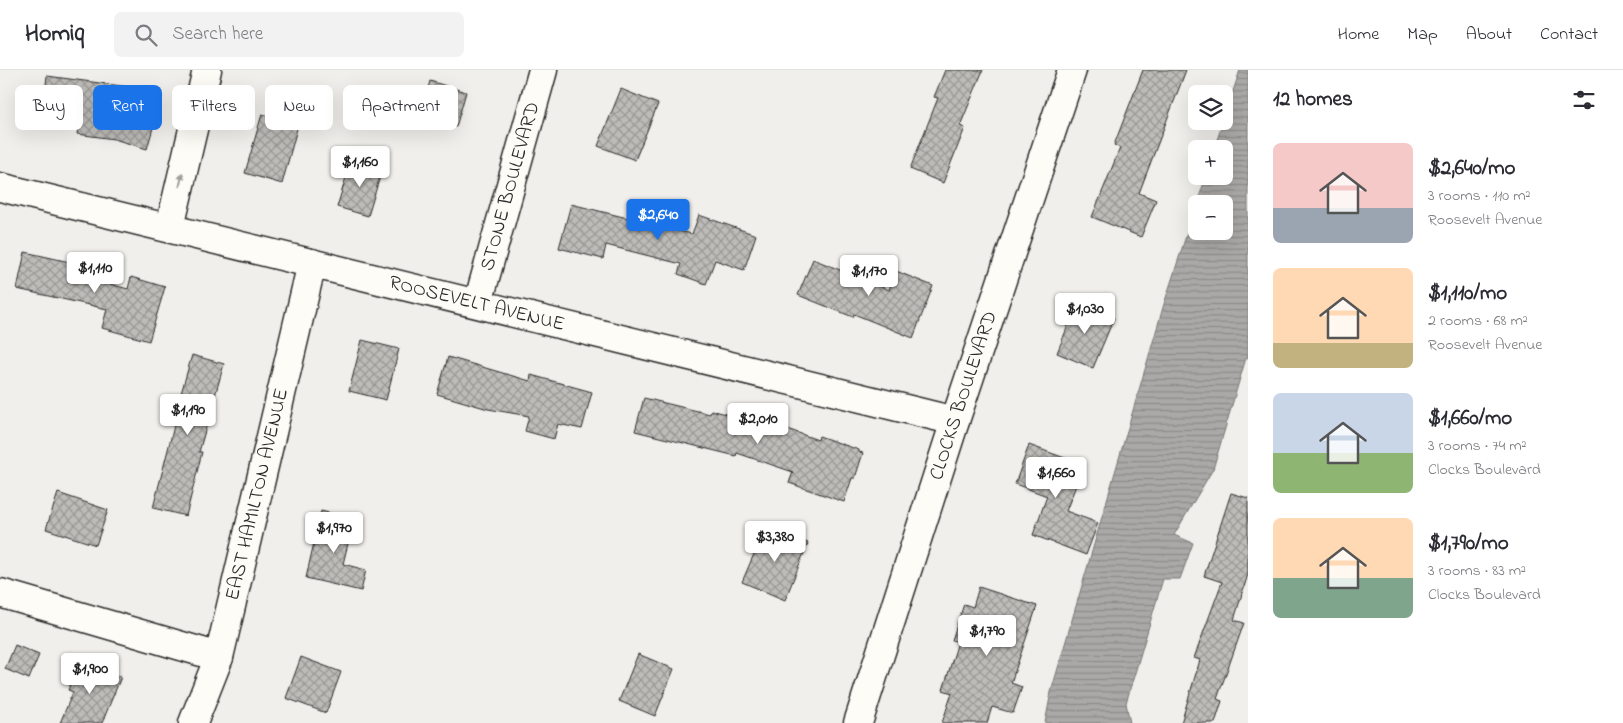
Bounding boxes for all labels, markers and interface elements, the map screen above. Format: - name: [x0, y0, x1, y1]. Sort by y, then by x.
- search box: [114, 12, 464, 57]
- text: Homiq: [25, 17, 84, 52]
- icon: search: [132, 21, 160, 49]
- text: Search here: [172, 21, 263, 48]
- text: Home: [1338, 22, 1379, 48]
- text: Map: [1407, 22, 1438, 48]
- text: About: [1466, 22, 1512, 48]
- text: Contact: [1540, 22, 1598, 48]
- chip: Buy: [15, 85, 83, 130]
- chip: Rent: [93, 85, 162, 130]
- chip: Filters: [172, 85, 255, 130]
- chip: New: [265, 85, 333, 130]
- chip: Apartment: [343, 85, 458, 130]
- map controls: [1188, 85, 1233, 240]
- button: layers: [1188, 85, 1233, 130]
- text: 12 homes: [1273, 85, 1353, 115]
- icon: filters: [1570, 86, 1598, 114]
- street label: STONE BOULEVARD: [473, 99, 548, 274]
- button: +: [1188, 140, 1233, 185]
- pin: $1,160: [319, 146, 401, 188]
- text: $1,160: [342, 150, 378, 174]
- text: $2,640/mo: [1428, 154, 1515, 184]
- icon: home: [1313, 163, 1373, 223]
- one-way arrow: [177, 172, 185, 187]
- text: 3 rooms · 110 m²: [1428, 184, 1530, 208]
- button: −: [1188, 195, 1233, 240]
- pin: $2,640: [617, 198, 699, 241]
- text: $2,640: [638, 203, 678, 227]
- text: Roosevelt Avenue: [1428, 208, 1543, 232]
- pin: $1,110: [54, 252, 136, 294]
- pin: $1,170: [828, 254, 910, 297]
- text: $1,110: [78, 256, 112, 280]
- text: $1,170: [851, 259, 887, 283]
- street label: ROOSEVELT AVENUE: [386, 268, 568, 339]
- text: $1,110/mo: [1428, 279, 1507, 309]
- icon: home: [1313, 288, 1373, 348]
- pin: $1,030: [1044, 292, 1126, 335]
- text: $1,030: [1066, 297, 1104, 321]
- street label: CLOCKS BOULEVARD: [922, 307, 1005, 484]
- text: 2 rooms · 68 m²: [1428, 309, 1528, 333]
- text: Roosevelt Avenue: [1428, 333, 1543, 357]
- street label: EAST HAMILTON AVENUE: [218, 385, 296, 603]
- pin: $1,190: [147, 394, 229, 436]
- text: $1,190: [171, 398, 205, 422]
- pin: $2,010: [717, 402, 799, 445]
- text: $1,660/mo: [1428, 404, 1512, 434]
- text: $2,010: [738, 407, 778, 431]
- icon: home: [1313, 413, 1373, 473]
- text: 3 rooms · 74 m²: [1428, 434, 1527, 458]
- pin: $1,660: [1015, 456, 1097, 499]
- text: Clocks Boulevard: [1428, 458, 1541, 482]
- text: $1,660: [1037, 461, 1075, 485]
- pin: $1,970: [293, 512, 375, 554]
- text: $1,970: [316, 516, 352, 540]
- pin: $3,380: [734, 520, 816, 563]
- text: $3,380: [756, 525, 794, 549]
- text: $1,790/mo: [1428, 529, 1509, 559]
- icon: home: [1313, 538, 1373, 598]
- text: 3 rooms · 83 m²: [1428, 559, 1526, 583]
- text: Clocks Boulevard: [1428, 583, 1541, 607]
- pin: $1,790: [946, 614, 1028, 657]
- text: $1,790: [969, 619, 1005, 643]
- pin: $1,900: [49, 652, 131, 695]
- text: $1,900: [72, 657, 108, 681]

